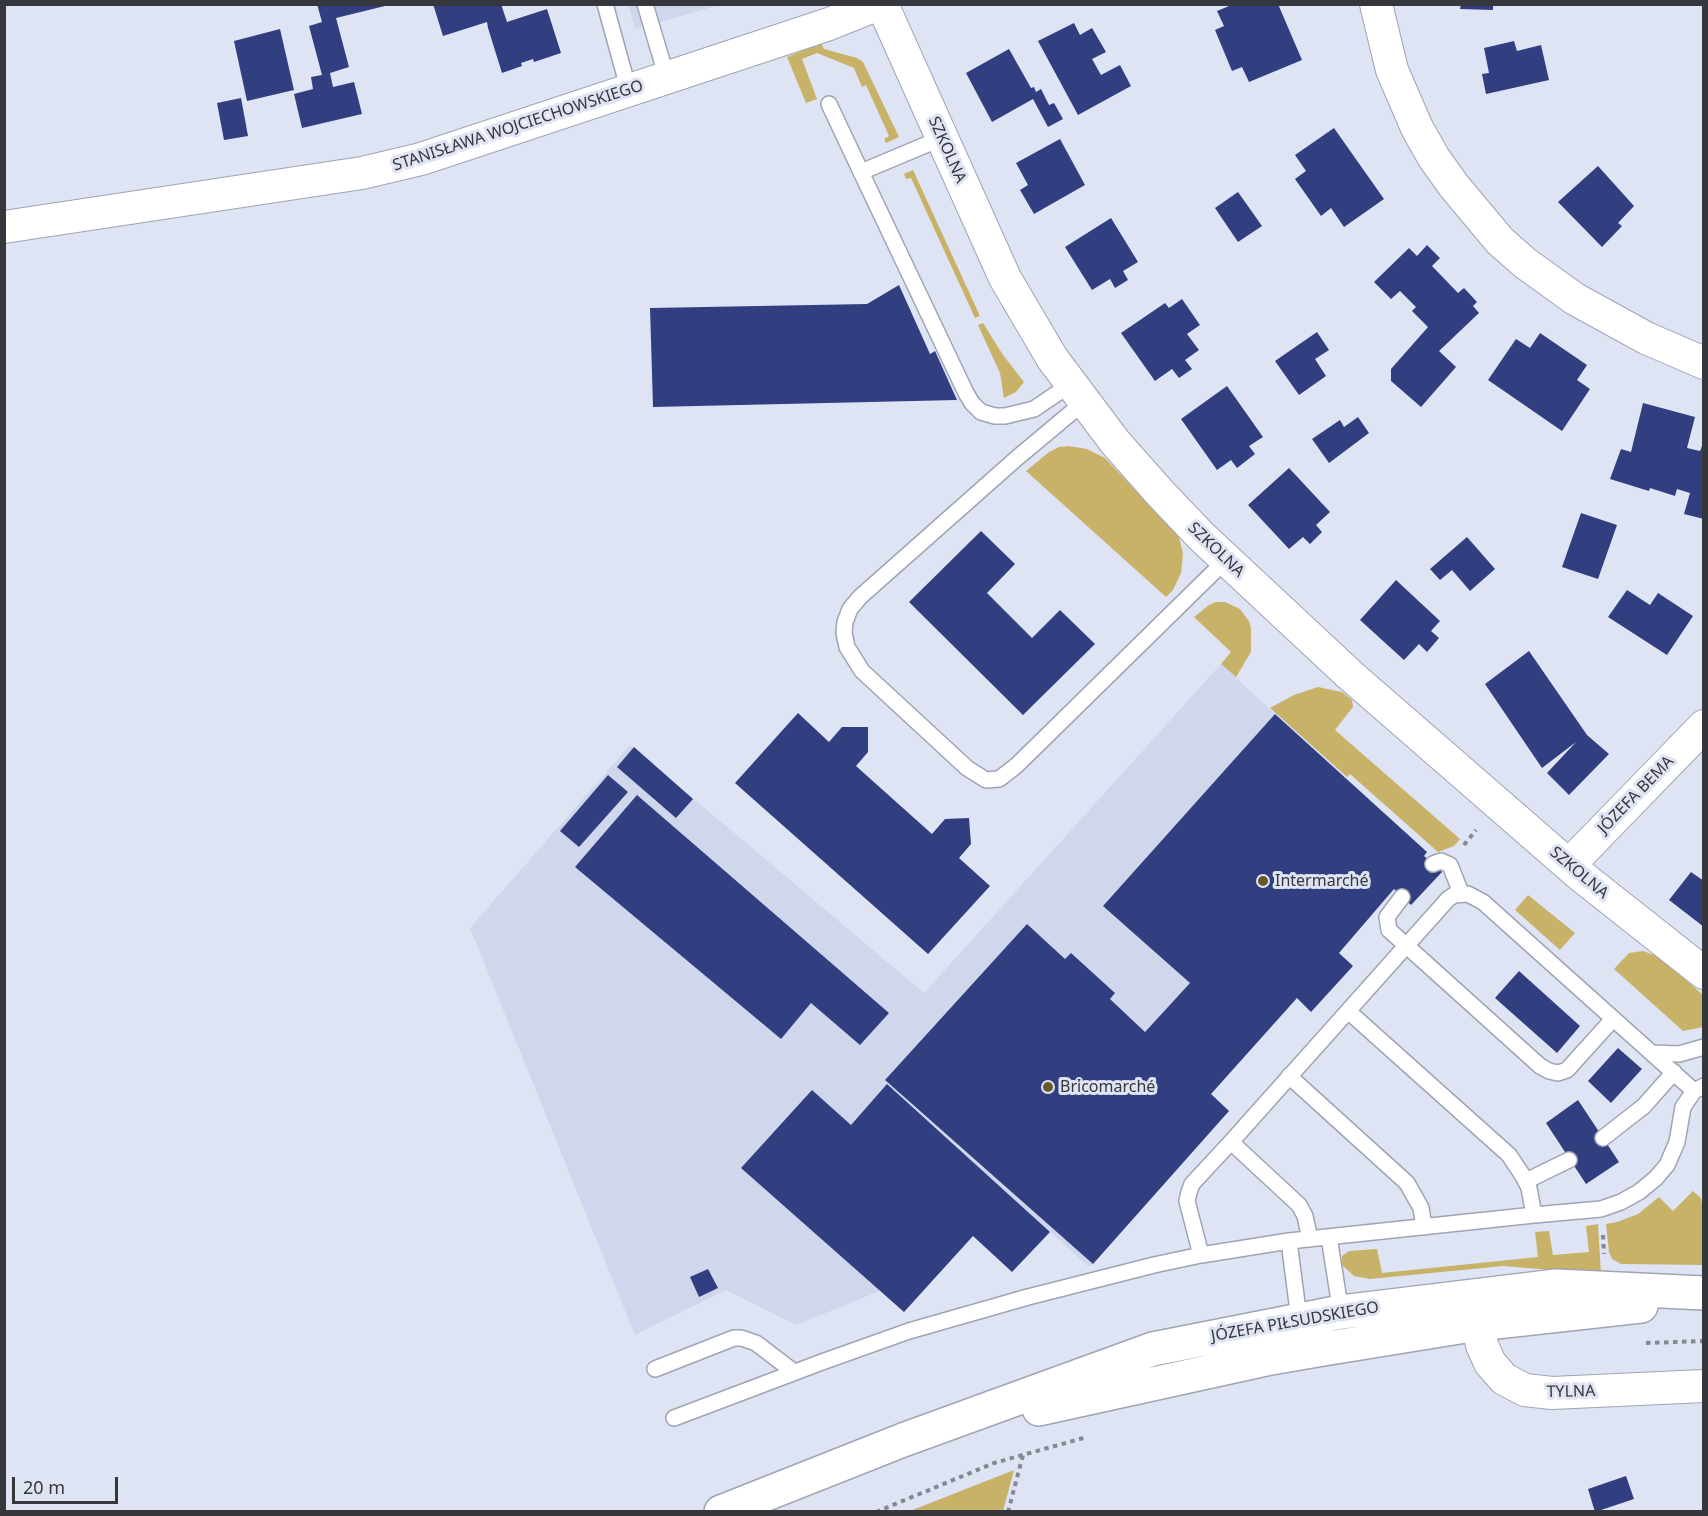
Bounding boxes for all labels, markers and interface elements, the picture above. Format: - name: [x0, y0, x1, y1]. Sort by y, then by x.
- street label: STANISŁAWA WOJCIECHOWSKIEGO: [390, 76, 646, 176]
- street label: SZKOLNA: [924, 114, 970, 186]
- street label: SZKOLNA: [1184, 519, 1248, 581]
- street label: JÓZEFA BEMA: [1594, 752, 1678, 838]
- street label: SZKOLNA: [1546, 843, 1612, 903]
- place label: Intermarché: [1275, 871, 1369, 891]
- marker: Intermarché: [1256, 874, 1270, 888]
- place label: Bricomarché: [1060, 1077, 1155, 1097]
- marker: Bricomarché: [1041, 1080, 1055, 1094]
- street label: JÓZEFA PIŁSUDSKIEGO: [1210, 1298, 1380, 1346]
- street label: TYLNA: [1546, 1382, 1596, 1402]
- scale bar: [15, 1465, 122, 1503]
- text: 20 m: [23, 1475, 65, 1499]

